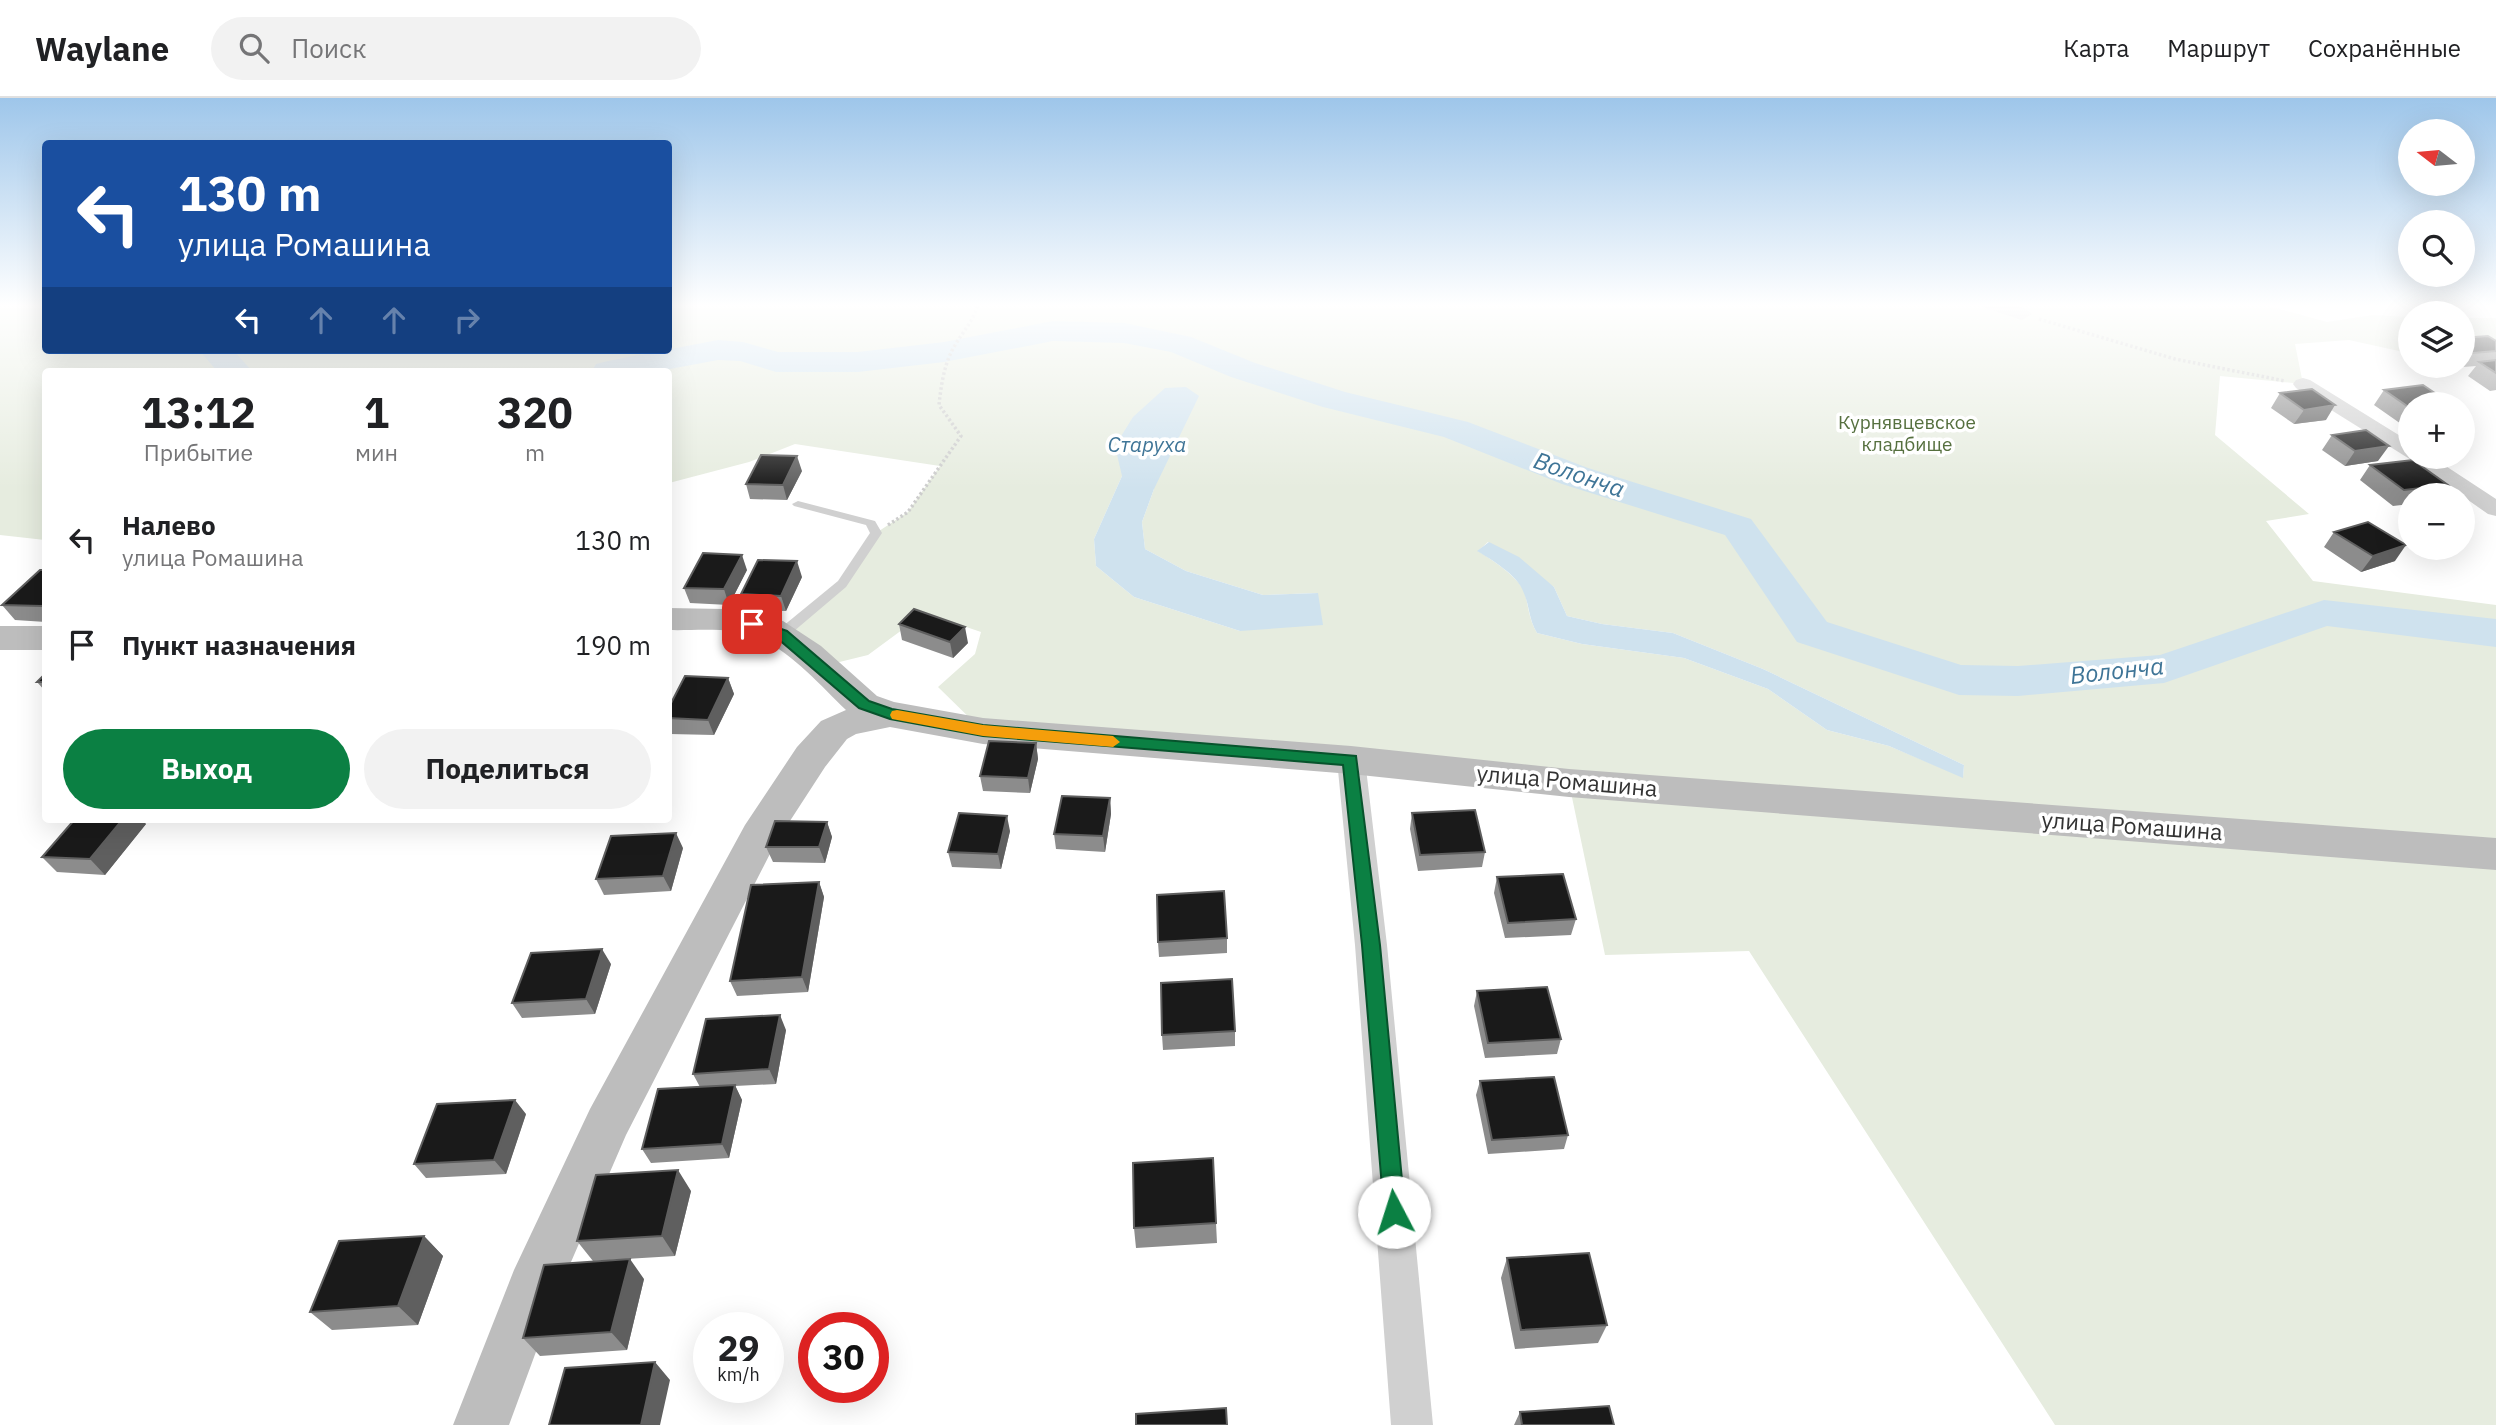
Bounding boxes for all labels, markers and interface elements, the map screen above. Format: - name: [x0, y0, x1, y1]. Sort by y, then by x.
- search box: [211, 17, 701, 80]
- text: Waylane: [35, 27, 169, 70]
- icon: search: [235, 29, 273, 67]
- text: Поиск: [291, 31, 366, 65]
- text: Карта: [2063, 32, 2129, 64]
- text: Маршрут: [2167, 32, 2270, 64]
- text: Сохранённые: [2308, 32, 2461, 64]
- north arrow: [2398, 119, 2474, 196]
- map controls: [2398, 119, 2475, 560]
- text: 130 m: [178, 161, 322, 224]
- icon: left: [63, 168, 154, 259]
- button: search: [2398, 210, 2475, 287]
- text: улица Ромашина: [178, 223, 430, 265]
- icon: left: [229, 301, 267, 339]
- icon: ahead: [302, 301, 340, 339]
- icon: ahead: [375, 301, 413, 339]
- icon: right: [448, 301, 486, 339]
- button: layers: [2398, 301, 2475, 378]
- text: 13:12: [141, 385, 256, 440]
- text: 1: [364, 385, 389, 440]
- text: 320: [497, 385, 573, 440]
- button: +: [2398, 392, 2475, 469]
- park label: Курнявцевское кладбище: [1838, 410, 1976, 456]
- water label: Старуха: [1108, 430, 1186, 458]
- text: Прибытие: [144, 437, 253, 467]
- text: мин: [355, 437, 398, 467]
- text: m: [525, 437, 545, 467]
- water label: Волонча: [1530, 444, 1629, 505]
- button: −: [2398, 483, 2475, 560]
- text: Налево: [122, 508, 216, 542]
- icon: left: [63, 521, 101, 559]
- text: 130 m: [575, 523, 651, 557]
- text: улица Ромашина: [122, 542, 303, 572]
- pin: [722, 594, 782, 654]
- icon: arrive: [733, 605, 771, 643]
- icon: arrive: [63, 626, 101, 664]
- text: Пункт назначения: [122, 628, 356, 662]
- text: 190 m: [575, 628, 651, 662]
- water label: Волонча: [2068, 649, 2165, 691]
- button: Выход: [63, 729, 350, 809]
- button: Поделиться: [364, 729, 651, 809]
- street label: улица Ромашина: [1475, 757, 1659, 803]
- street label: улица Ромашина: [2041, 804, 2224, 846]
- position arrow: [1357, 1175, 1431, 1249]
- speed limit sign: 30: [798, 1312, 889, 1403]
- text: 29: [717, 1325, 760, 1371]
- text: km/h: [717, 1363, 760, 1386]

